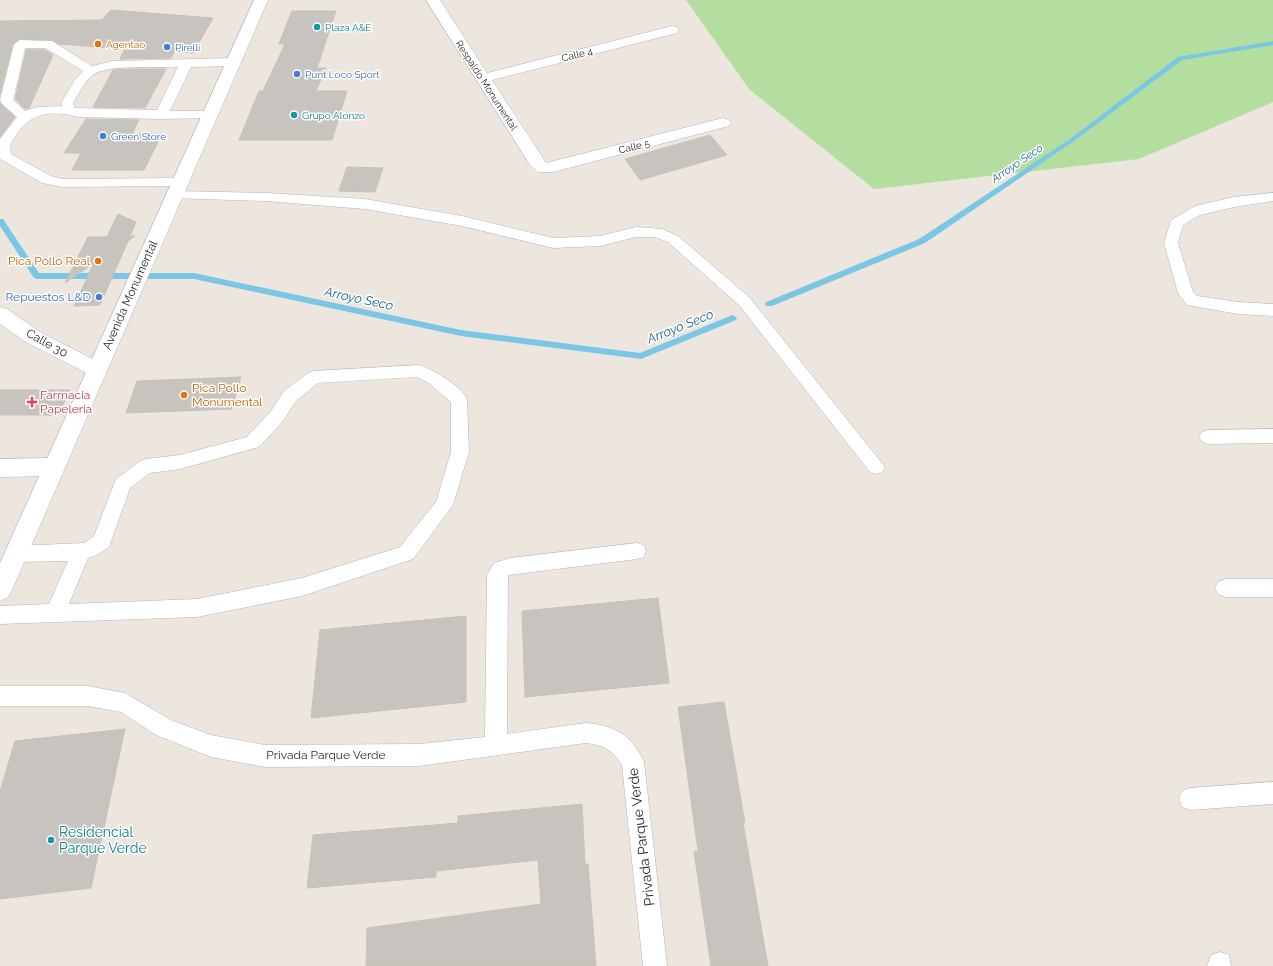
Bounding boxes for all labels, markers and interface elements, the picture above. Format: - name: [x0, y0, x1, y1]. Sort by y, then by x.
- marker: Plaza A&E: [312, 22, 322, 32]
- place label: Plaza A&E: [325, 22, 371, 33]
- street label: Respaldo Monumental: [453, 38, 520, 132]
- marker: Agentao: [93, 39, 103, 49]
- place label: Agentao: [106, 39, 145, 50]
- marker: Pirelli: [162, 42, 172, 52]
- place label: Pirelli: [175, 42, 200, 53]
- street label: Calle 4: [560, 45, 594, 64]
- marker: Punt Loco Sport: [292, 69, 302, 79]
- place label: Punt Loco Sport: [305, 69, 380, 80]
- marker: Grupo Alonzo: [289, 110, 299, 120]
- place label: Grupo Alonzo: [302, 110, 365, 121]
- marker: Green Store: [98, 131, 108, 141]
- place label: Green Store: [111, 131, 166, 142]
- street label: Calle 5: [617, 137, 651, 156]
- water label: Arroyo Seco: [988, 141, 1046, 186]
- street label: Avenida Monumental: [100, 238, 161, 352]
- place label: Pica Pollo Real: [8, 254, 91, 268]
- marker: Pica Pollo Real: [93, 256, 103, 266]
- water label: Arroyo Seco: [322, 284, 395, 313]
- place label: Repuestos L&D: [5, 290, 91, 304]
- marker: Repuestos L&D: [94, 292, 104, 302]
- water label: Arroyo Seco: [644, 306, 716, 347]
- street label: Calle 30: [24, 326, 70, 360]
- place label: Pica Pollo Monumental: [192, 381, 263, 409]
- place label: Farmacia Papeleria: [40, 388, 92, 416]
- marker: Pica Pollo Monumental: [179, 390, 189, 400]
- marker: Farmacia Papeleria: [27, 397, 37, 407]
- street label: Privada Parque Verde: [266, 748, 386, 762]
- street label: Privada Parque Verde: [625, 767, 657, 907]
- place label: Residencial Parque Verde: [59, 824, 147, 856]
- marker: Residencial Parque Verde: [46, 835, 56, 845]

